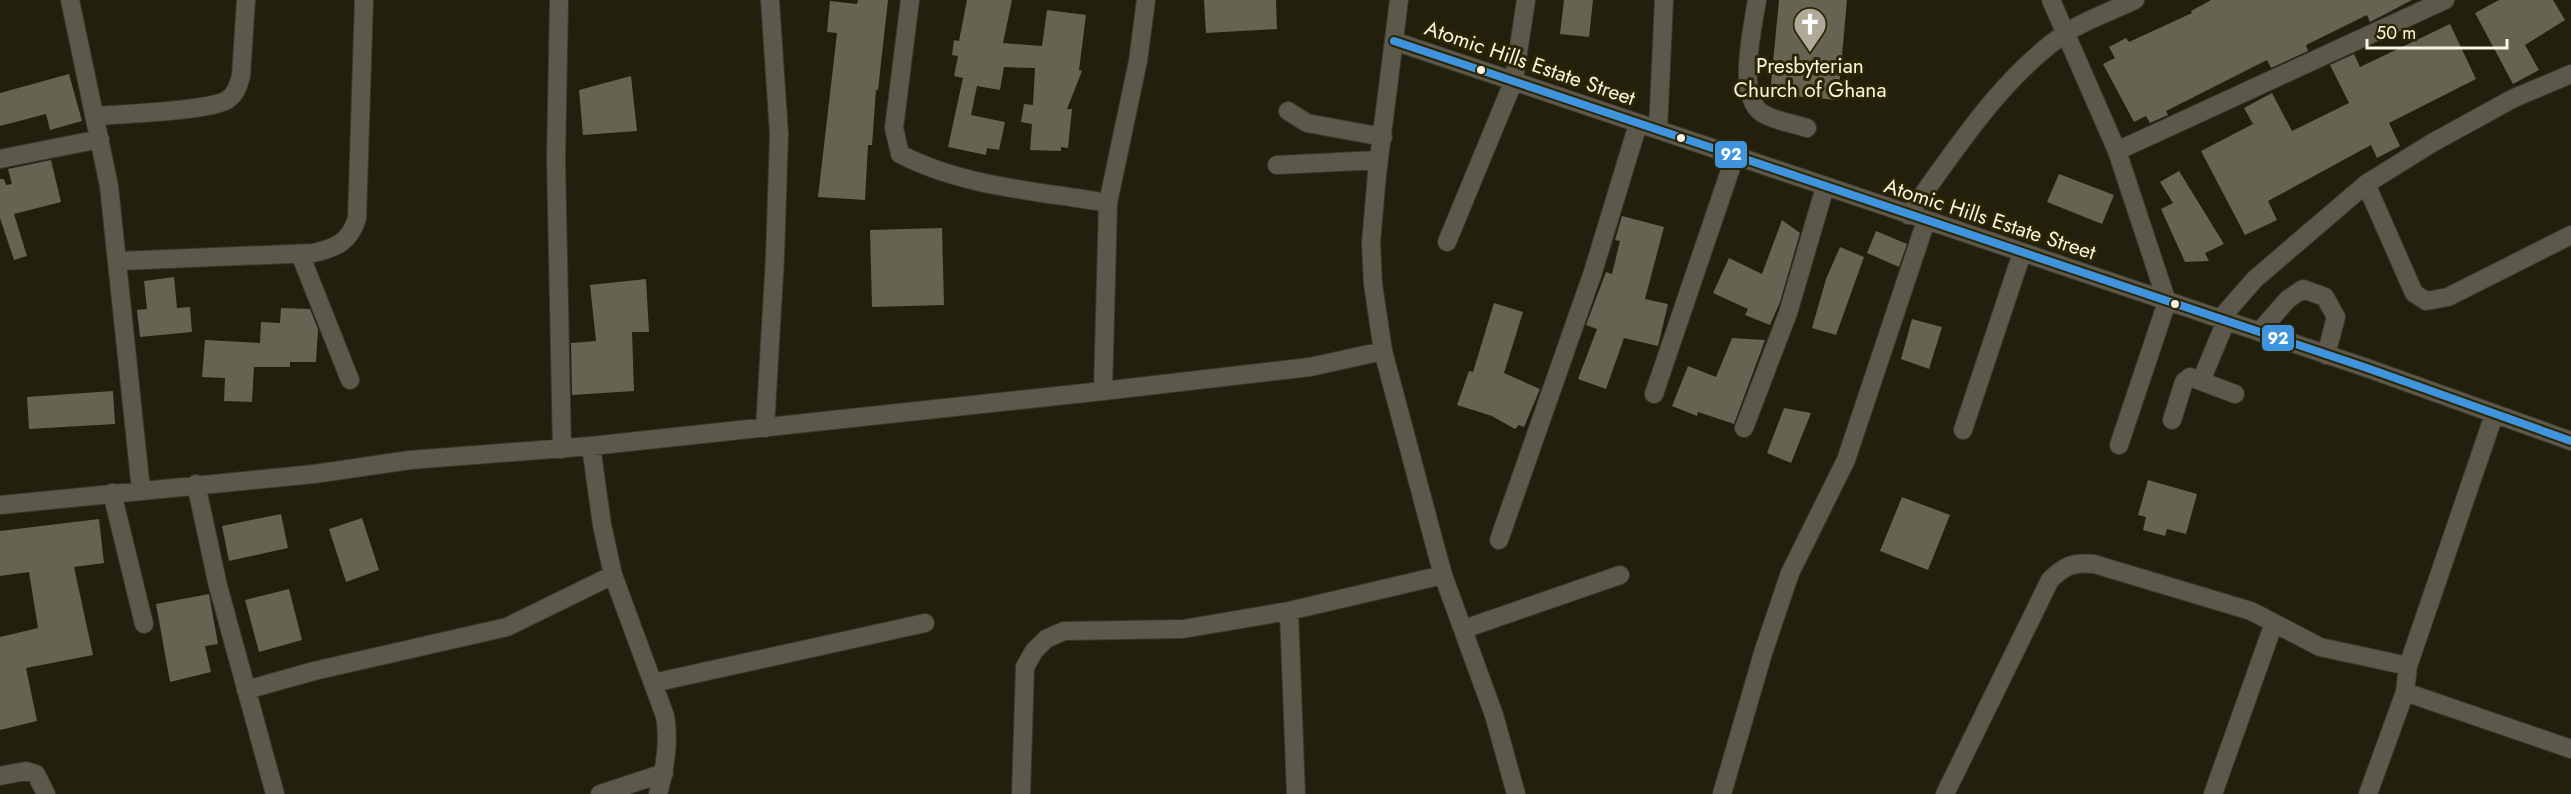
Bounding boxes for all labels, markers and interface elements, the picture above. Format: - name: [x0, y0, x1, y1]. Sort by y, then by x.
- church icon: Presbyterian Church of Ghana: [1792, 6, 1828, 53]
- scale bar: [2367, 12, 2506, 50]
- street label: Atomic Hills Estate Street: [1421, 13, 1639, 113]
- text: 50 m: [2376, 20, 2416, 46]
- place label: Presbyterian Church of Ghana: [1734, 51, 1886, 105]
- unlabelled marker: [1475, 64, 1487, 76]
- unlabelled marker: [1675, 132, 1687, 144]
- line badge: 92: [1714, 140, 1748, 169]
- text: 92: [1720, 143, 1742, 166]
- street label: Atomic Hills Estate Street: [1880, 171, 2100, 267]
- unlabelled marker: [2169, 298, 2181, 310]
- line badge: 92: [2261, 324, 2295, 352]
- text: 92: [2267, 327, 2289, 350]

